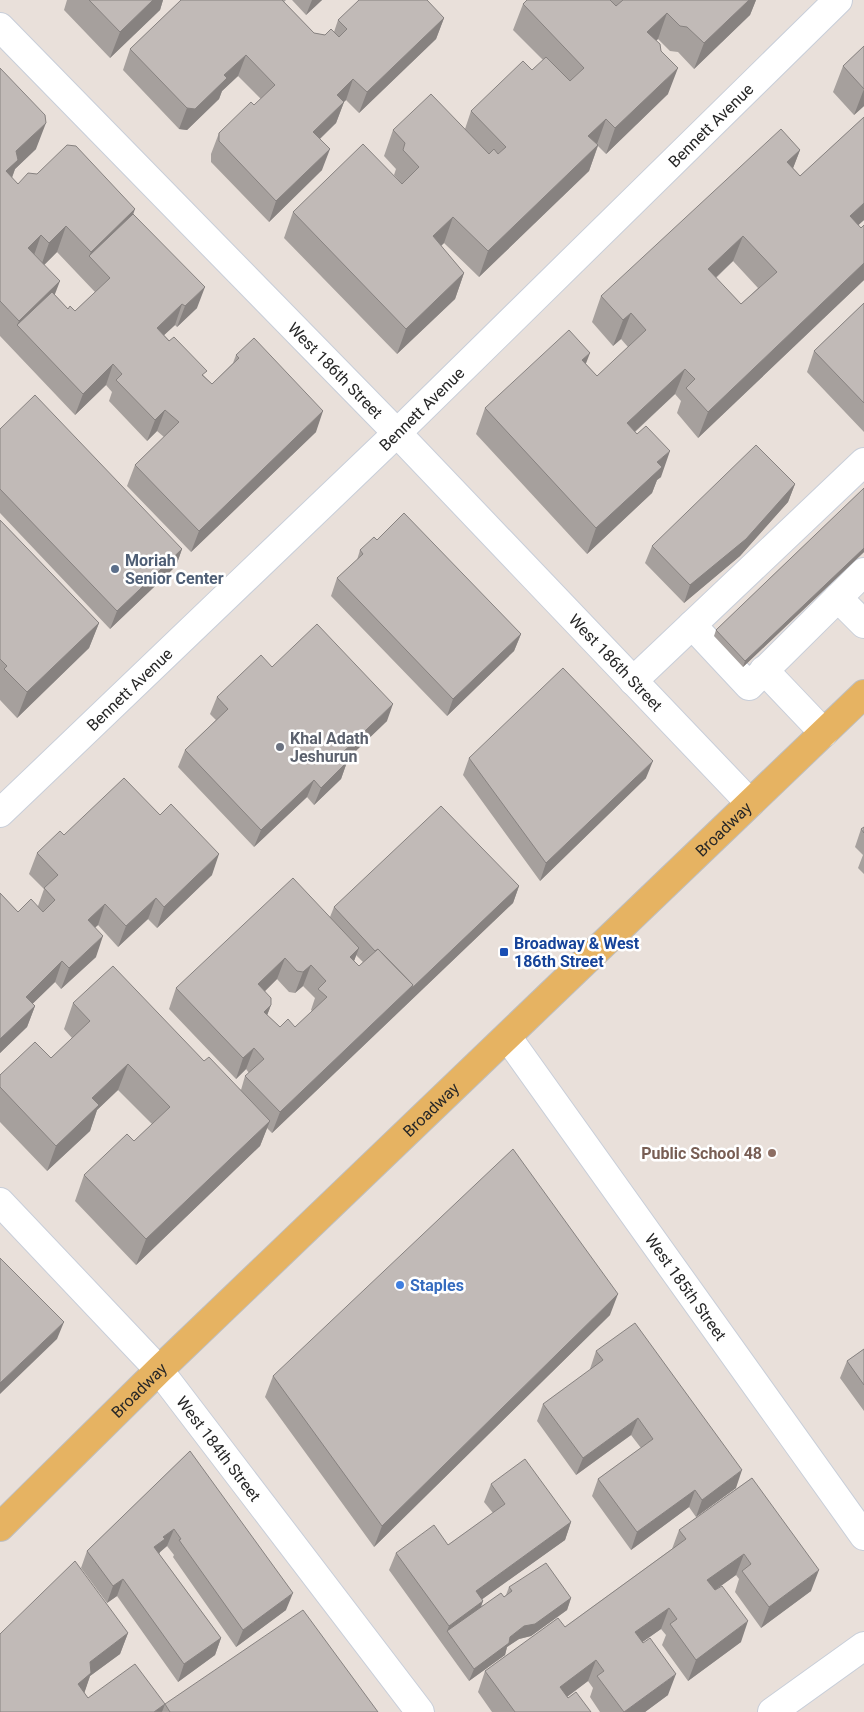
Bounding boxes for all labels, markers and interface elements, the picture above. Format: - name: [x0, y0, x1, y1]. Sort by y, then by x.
- street label: Bennett Avenue: [665, 80, 757, 171]
- street label: West 186th Street: [284, 318, 386, 423]
- street label: Bennett Avenue: [375, 363, 468, 455]
- place label: Moriah Senior Center: [125, 551, 224, 588]
- marker: Moriah Senior Center: [109, 563, 121, 575]
- street label: West 186th Street: [565, 610, 666, 715]
- street label: Bennett Avenue: [83, 644, 176, 735]
- place label: Khal Adath Jeshurun: [290, 729, 369, 766]
- marker: Khal Adath Jeshurun: [274, 741, 286, 753]
- street label: Broadway: [692, 798, 756, 861]
- place label: Broadway & West 186th Street: [514, 934, 640, 971]
- marker: Broadway & West 186th Street: [498, 946, 510, 958]
- street label: Broadway: [399, 1078, 463, 1141]
- place label: Public School 48: [641, 1144, 762, 1163]
- marker: Public School 48: [766, 1147, 778, 1159]
- street label: West 185th Street: [641, 1230, 730, 1344]
- place label: Staples: [410, 1276, 464, 1295]
- marker: Staples: [394, 1279, 406, 1291]
- street label: Broadway: [107, 1359, 171, 1422]
- street label: West 184th Street: [172, 1392, 265, 1505]

